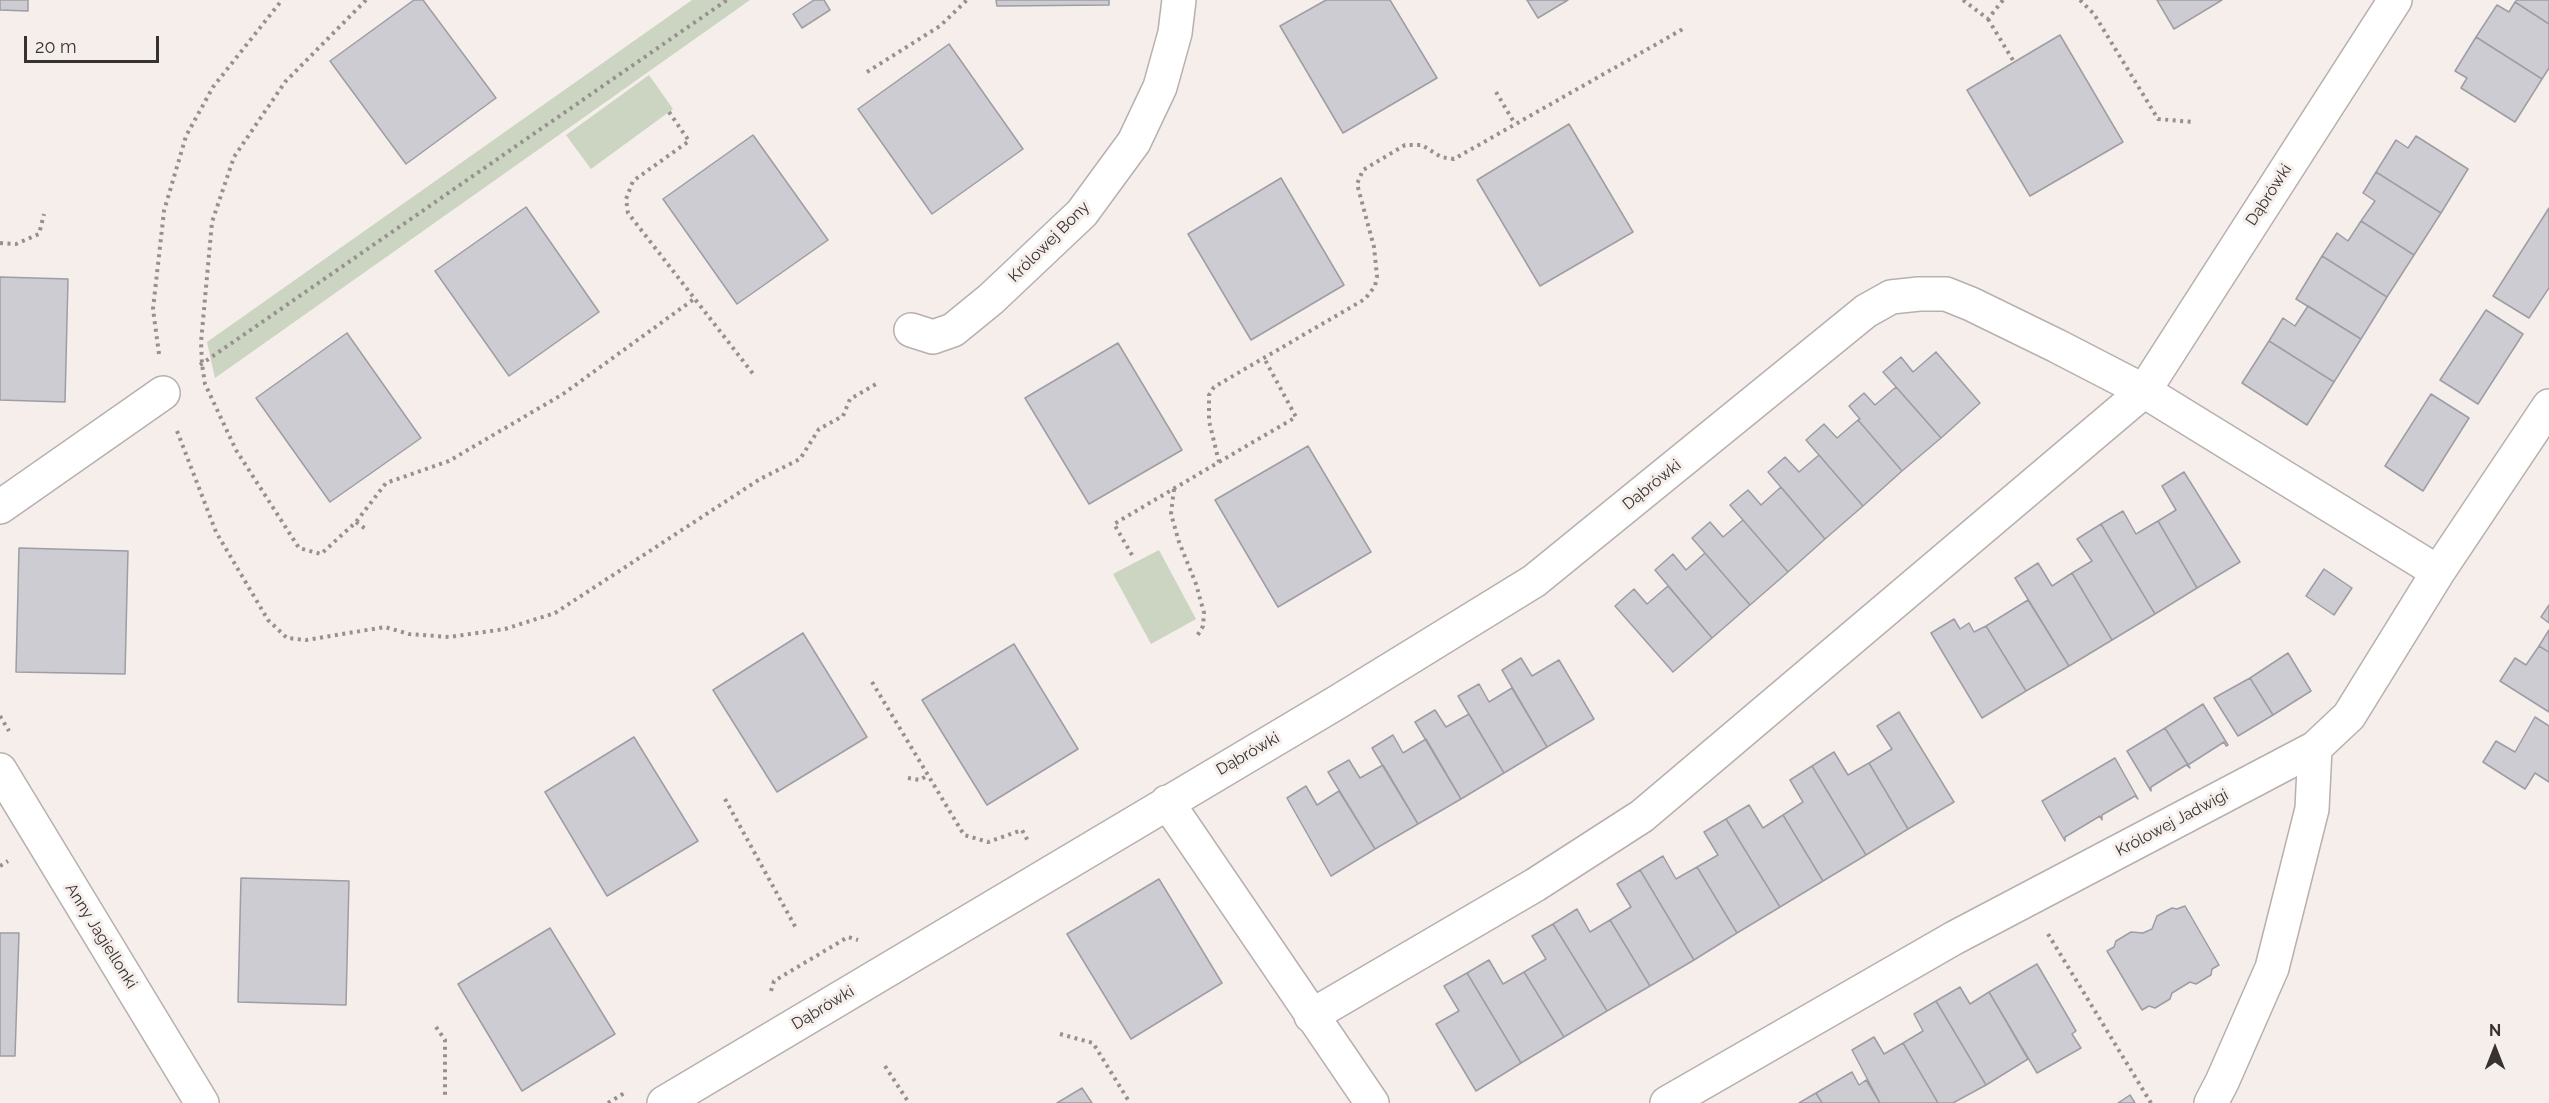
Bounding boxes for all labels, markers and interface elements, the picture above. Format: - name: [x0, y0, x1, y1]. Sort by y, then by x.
- scale bar: [27, 24, 162, 62]
- text: 20 m: [35, 36, 77, 57]
- street label: Dąbrówki: [2242, 161, 2296, 229]
- street label: Królowej Bony: [1005, 198, 1093, 286]
- street label: Dąbrówki: [1619, 456, 1685, 514]
- street label: Dąbrówki: [1213, 728, 1283, 780]
- street label: Królowej Jadwigi: [2112, 785, 2232, 861]
- street label: Anny Jagiellonki: [61, 880, 141, 992]
- street label: Dąbrówki: [788, 982, 858, 1034]
- north arrow: [2465, 1019, 2525, 1079]
- text: N: [2489, 1021, 2501, 1040]

